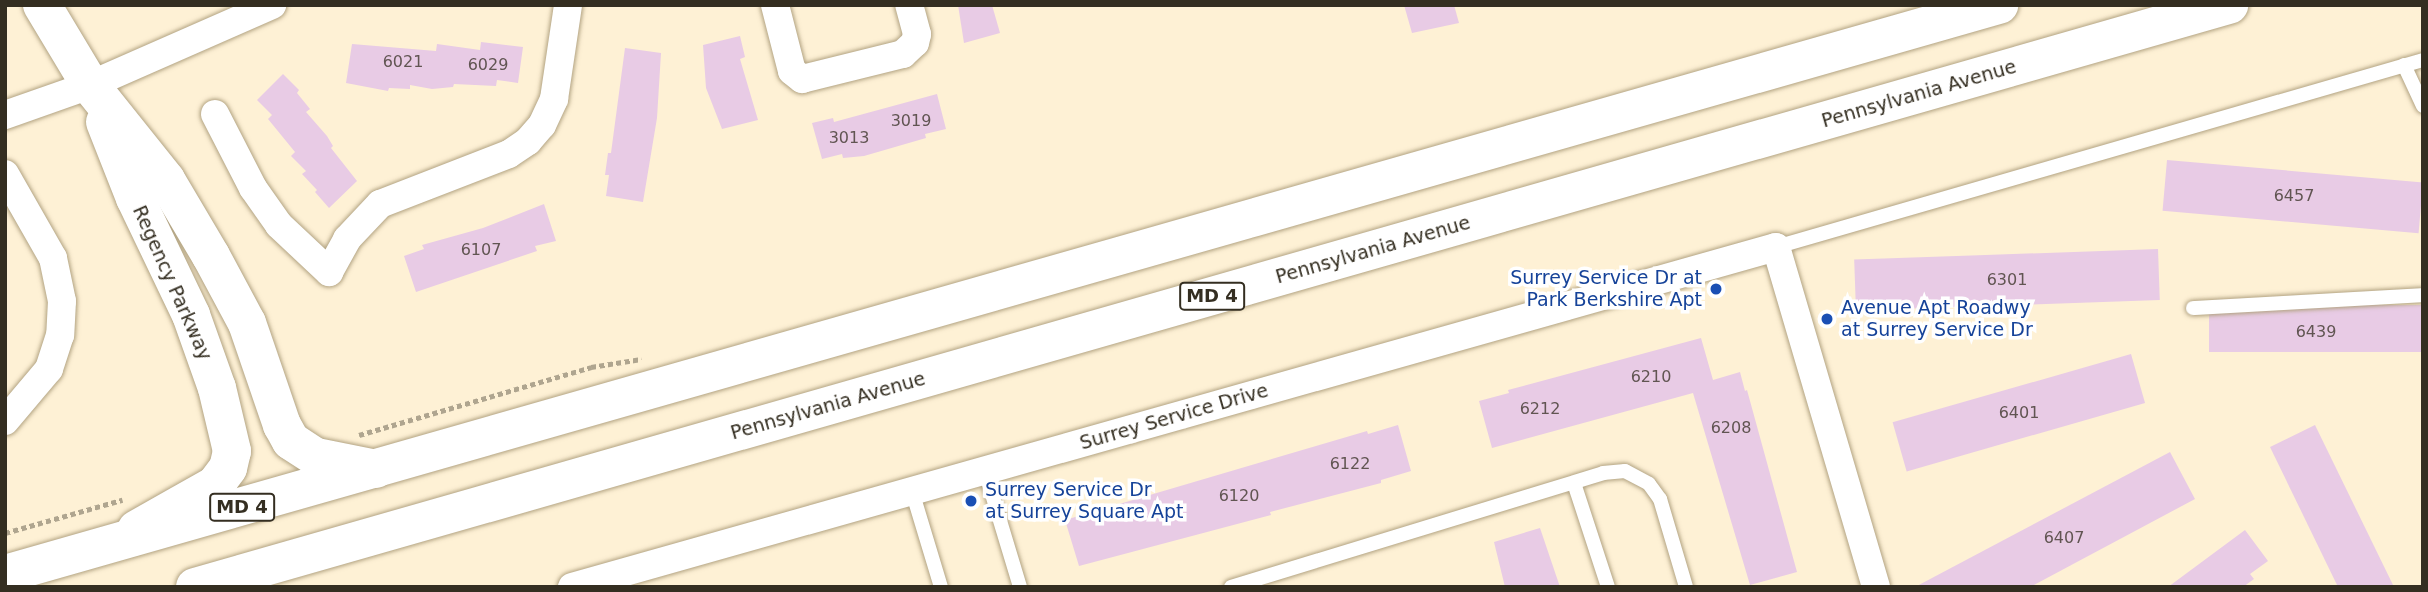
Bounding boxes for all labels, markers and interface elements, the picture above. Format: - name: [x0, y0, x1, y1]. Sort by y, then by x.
- house number: 6021: [383, 52, 423, 72]
- house number: 6029: [468, 55, 508, 75]
- street label: Pennsylvania Avenue: [1819, 55, 2019, 133]
- house number: 3019: [891, 111, 931, 131]
- house number: 3013: [829, 128, 869, 148]
- house number: 6457: [2274, 186, 2314, 206]
- street label: Regency Parkway: [128, 202, 216, 364]
- street label: Pennsylvania Avenue: [1273, 211, 1473, 289]
- house number: 6107: [461, 240, 501, 260]
- place label: Surrey Service Dr at Park Berkshire Apt: [1510, 267, 1702, 311]
- house number: 6301: [1987, 270, 2027, 290]
- marker: Surrey Service Dr at Park Berkshire Apt: [1708, 281, 1724, 297]
- road number: MD 4: [1179, 282, 1245, 310]
- place label: Avenue Apt Roadwy at Surrey Service Dr: [1841, 297, 2033, 341]
- marker: Avenue Apt Roadwy at Surrey Service Dr: [1819, 311, 1835, 327]
- house number: 6439: [2296, 322, 2336, 342]
- street label: Pennsylvania Avenue: [728, 367, 928, 445]
- house number: 6210: [1631, 367, 1671, 387]
- street label: Surrey Service Drive: [1077, 379, 1271, 455]
- house number: 6212: [1520, 399, 1560, 419]
- house number: 6401: [1999, 403, 2039, 423]
- house number: 6208: [1711, 418, 1751, 438]
- house number: 6122: [1330, 454, 1370, 474]
- place label: Surrey Service Dr at Surrey Square Apt: [985, 479, 1184, 523]
- house number: 6120: [1219, 486, 1259, 506]
- road number: MD 4: [209, 492, 275, 522]
- marker: Surrey Service Dr at Surrey Square Apt: [963, 493, 979, 509]
- house number: 6407: [2044, 528, 2084, 548]

